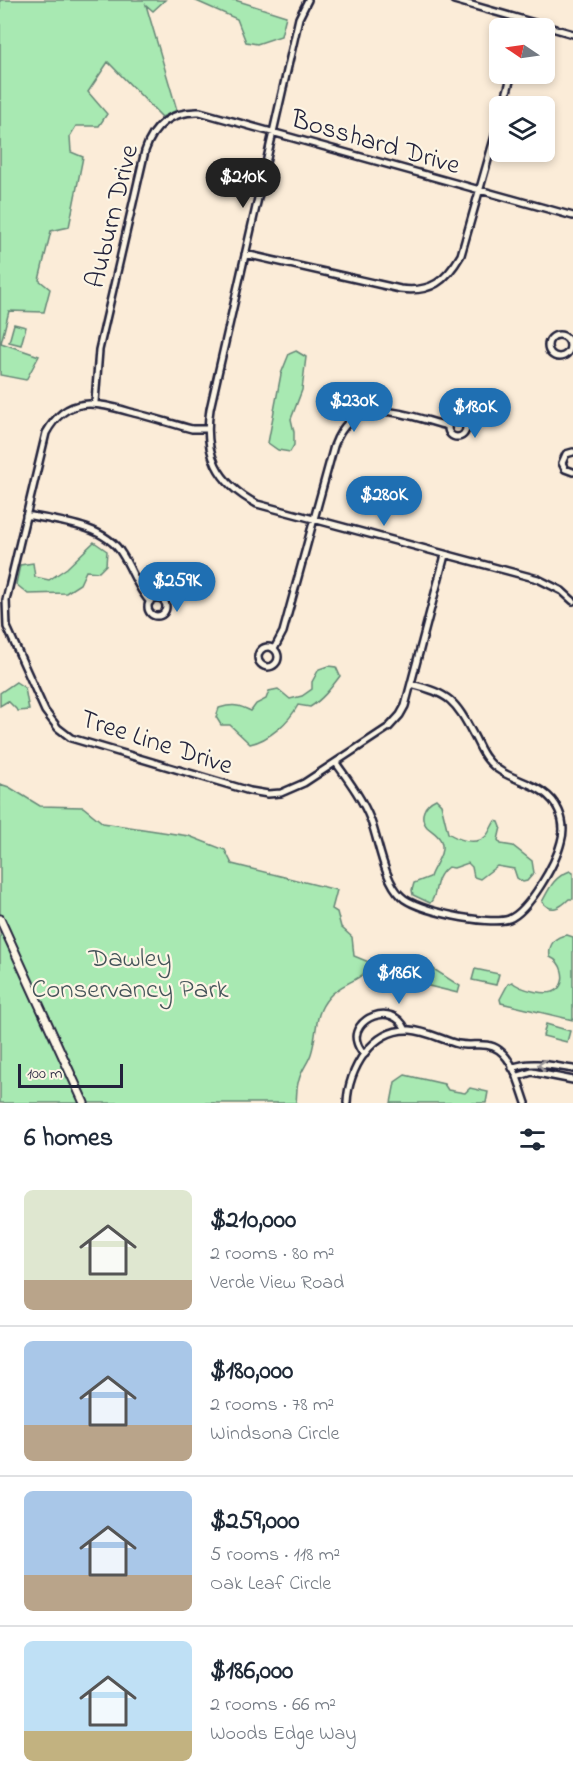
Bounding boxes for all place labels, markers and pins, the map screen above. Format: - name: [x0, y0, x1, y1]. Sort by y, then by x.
- pin: $210K: [201, 158, 285, 209]
- pin: $230K: [312, 382, 396, 433]
- pin: $180K: [433, 388, 517, 439]
- pin: $280K: [342, 476, 426, 527]
- pin: $259K: [135, 562, 219, 613]
- pin: $186K: [357, 954, 441, 1005]

